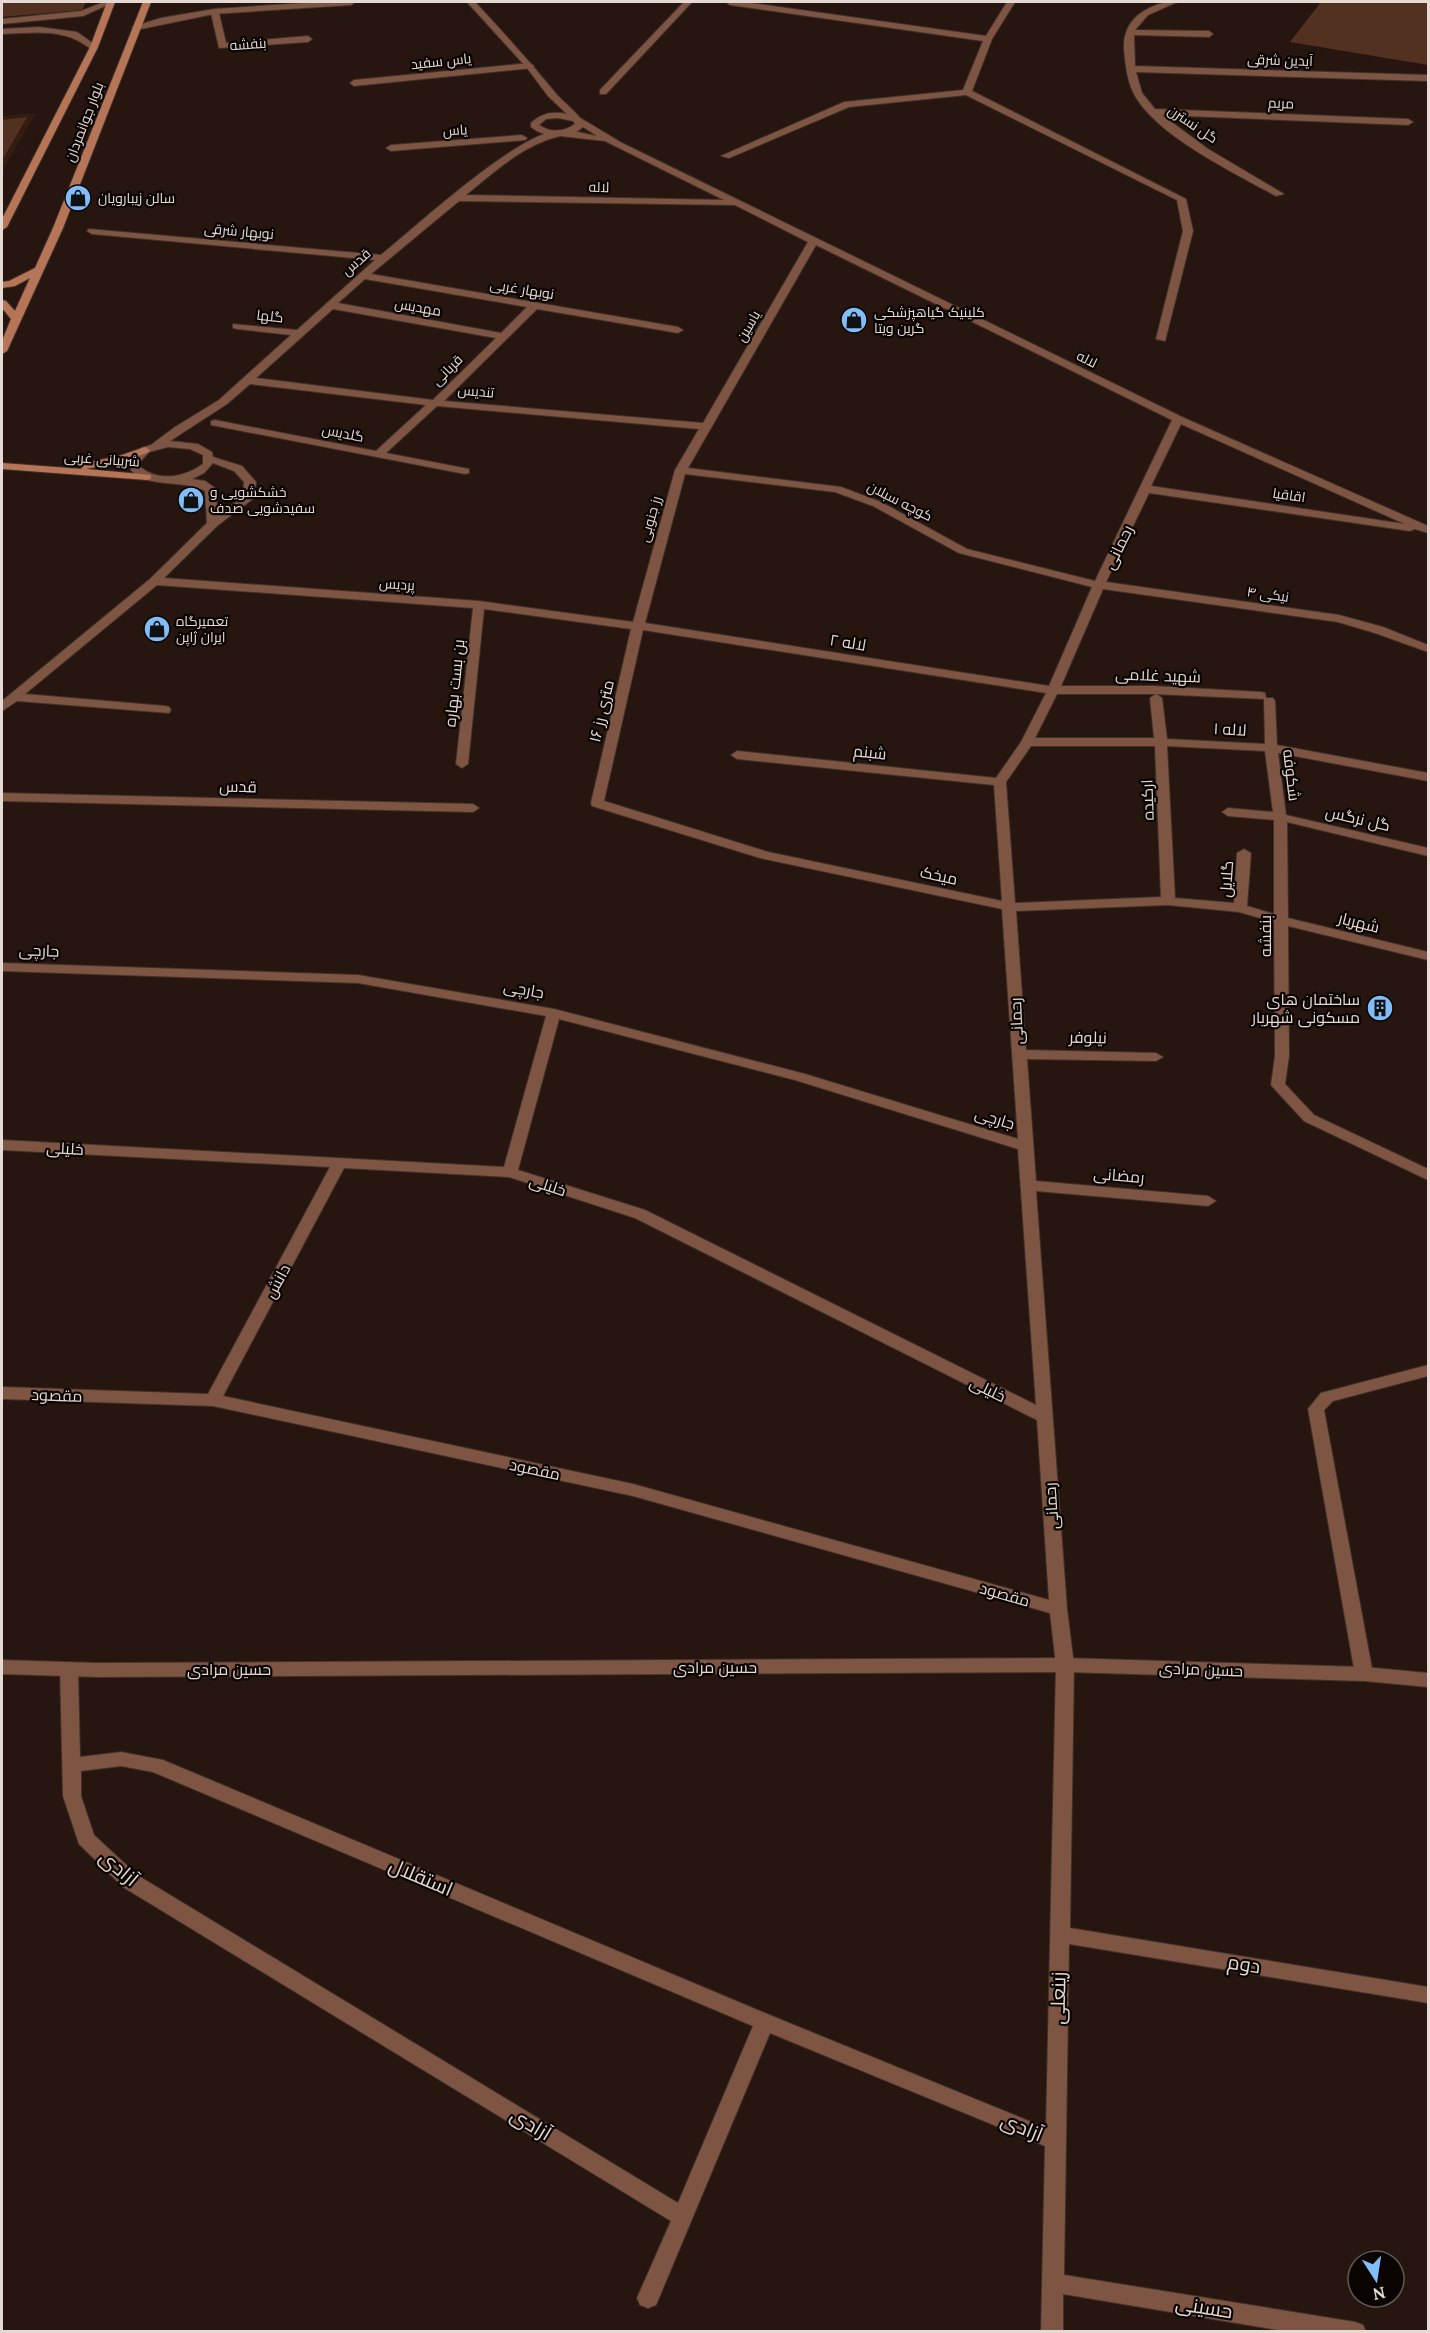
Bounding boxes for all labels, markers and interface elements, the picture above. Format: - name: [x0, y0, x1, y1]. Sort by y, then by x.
- street label: بنفشه: [229, 34, 267, 54]
- street label: یاس سفید: [410, 49, 472, 73]
- street label: آیدین شرقی: [1247, 50, 1313, 70]
- street label: بلوار جوانمردان: [61, 79, 107, 165]
- street label: مریم: [1268, 94, 1294, 113]
- street label: گل نسترن: [1165, 101, 1221, 147]
- street label: یاس: [442, 120, 468, 140]
- street label: لاله: [588, 178, 610, 196]
- shop icon: سالن زیبارویان: [63, 183, 93, 213]
- place label: سالن زیبارویان: [98, 189, 175, 207]
- street label: نوبهار شرقی: [203, 219, 275, 243]
- street label: قدس: [338, 244, 374, 280]
- street label: نوبهار غربی: [489, 275, 555, 303]
- street label: مهدیس: [393, 294, 443, 320]
- place label: کلینیک گیاهپزشکی گرین ویتا: [874, 303, 985, 337]
- shop icon: کلینیک گیاهپزشکی گرین ویتا: [839, 305, 869, 335]
- street label: گلها: [256, 306, 284, 326]
- street label: یاسین: [732, 307, 764, 345]
- street label: لاله: [1074, 346, 1100, 372]
- street label: قربانی: [428, 351, 466, 389]
- street label: تندیس: [457, 380, 495, 402]
- street label: گلدیس: [320, 420, 366, 446]
- street label: شربیانی غربی: [64, 447, 140, 471]
- street label: کوچه سبلان: [864, 477, 936, 526]
- place label: خشکشویی و سفیدشویی صدف: [210, 483, 315, 517]
- street label: اقاقیا: [1271, 484, 1307, 506]
- shop icon: خشکشویی و سفیدشویی صدف: [176, 485, 206, 515]
- street label: رز جنوبی: [635, 494, 665, 544]
- street label: رحمانی: [1099, 521, 1138, 573]
- street label: پردیس: [378, 574, 416, 595]
- street label: نیکی ۴: [1246, 582, 1290, 606]
- place label: تعمیرگاه ایران ژاپن: [176, 612, 228, 647]
- shop icon: تعمیرگاه ایران ژاپن: [142, 614, 172, 644]
- street label: لاله ۲: [828, 629, 868, 655]
- street label: بن بست بهاره: [439, 638, 470, 728]
- street label: شهید غلامی: [1115, 664, 1201, 687]
- street label: ۱۶ متری رز: [584, 678, 619, 744]
- street label: لاله ۱: [1213, 718, 1247, 740]
- street label: شبنم: [852, 740, 888, 766]
- street label: شکوفه: [1279, 748, 1305, 802]
- street label: قدس: [219, 776, 257, 797]
- street label: ارکیده: [1136, 779, 1158, 821]
- street label: گل نرگس: [1323, 801, 1392, 836]
- street label: گلایل: [1215, 860, 1238, 898]
- street label: میخک: [918, 861, 960, 889]
- street label: شهریار: [1335, 907, 1382, 938]
- street label: بنفشه: [1255, 915, 1275, 957]
- street label: جارچی: [18, 939, 60, 963]
- street label: جارچی: [502, 976, 546, 1004]
- place label: ساختمان های مسکونی شهریار: [1251, 989, 1360, 1028]
- building icon: ساختمان های مسکونی شهریار: [1365, 993, 1395, 1023]
- street label: رحمانی: [1005, 997, 1028, 1045]
- street label: نیلوفر: [1068, 1027, 1107, 1047]
- street label: جارچی: [972, 1102, 1017, 1135]
- street label: خلیلی: [46, 1137, 84, 1160]
- street label: رمضانی: [1093, 1163, 1145, 1188]
- street label: خلیلی: [527, 1170, 569, 1201]
- street label: دانش: [260, 1260, 295, 1302]
- street label: خلیلی: [966, 1372, 1009, 1407]
- street label: مقصود: [31, 1384, 83, 1406]
- street label: مقصود: [508, 1454, 562, 1484]
- street label: رحمانی: [1039, 1482, 1064, 1530]
- street label: مقصود: [978, 1577, 1032, 1611]
- street label: حسین مرادی: [673, 1657, 757, 1678]
- street label: حسین مرادی: [1159, 1658, 1243, 1681]
- street label: حسین مرادی: [187, 1659, 271, 1680]
- street label: آزادی: [94, 1844, 145, 1892]
- street label: استقلال: [385, 1852, 457, 1902]
- street label: دوم: [1225, 1949, 1262, 1980]
- street label: زینعلی: [1045, 1971, 1071, 2025]
- street label: آزادی: [506, 2102, 557, 2147]
- street label: آزادی: [997, 2107, 1048, 2147]
- north arrow: [1346, 2249, 1406, 2309]
- text: N: [1371, 2283, 1387, 2305]
- street label: حسینی: [1173, 2290, 1235, 2324]

